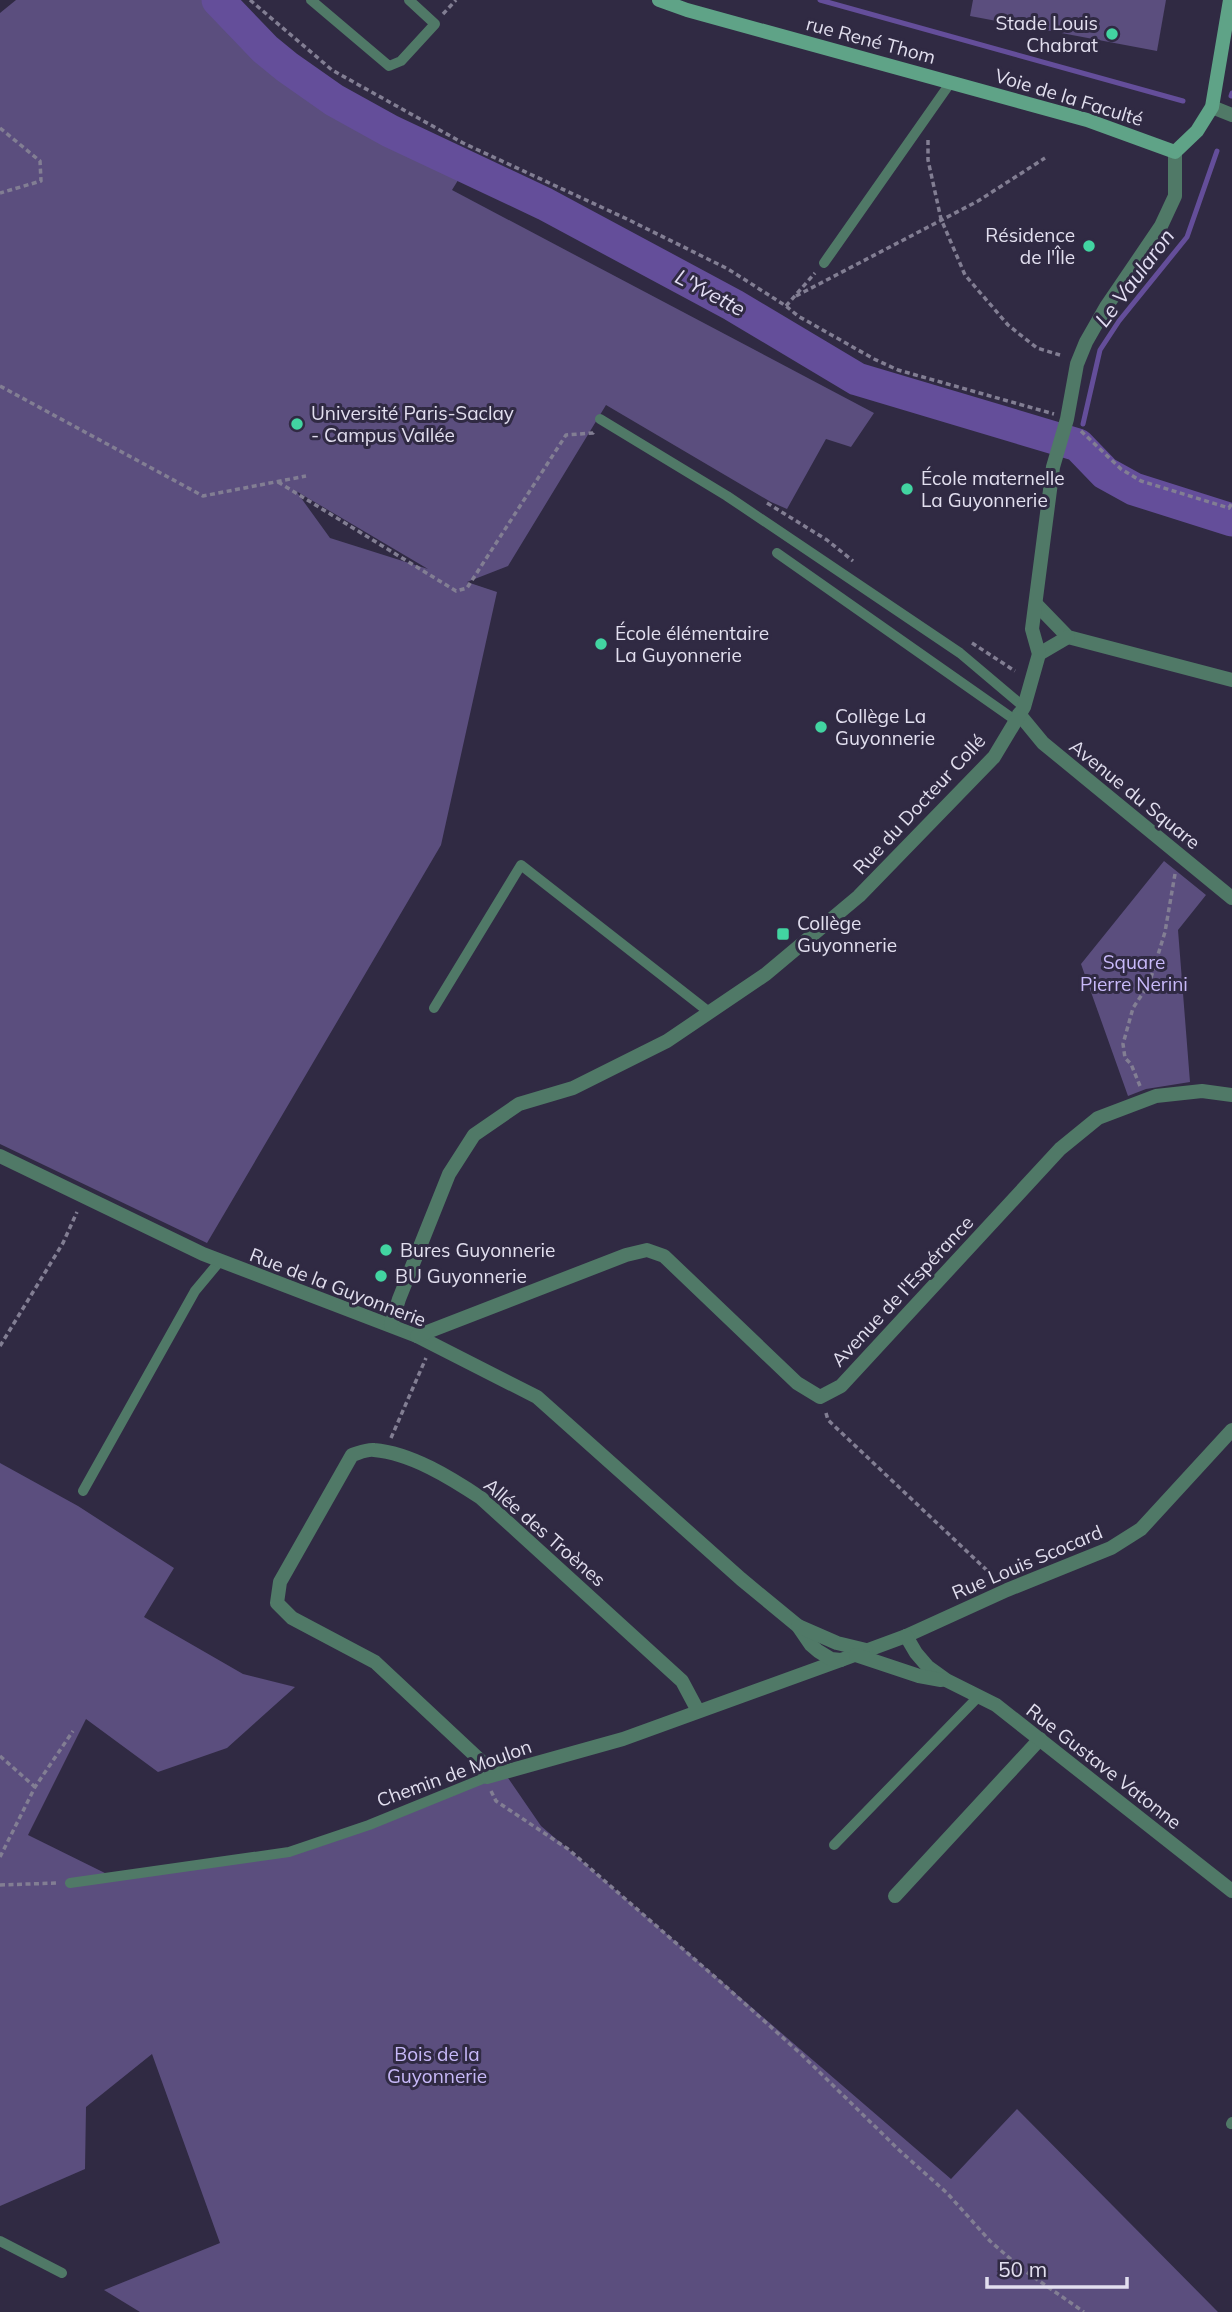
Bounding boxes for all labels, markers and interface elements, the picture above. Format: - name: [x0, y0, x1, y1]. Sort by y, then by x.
- street label: rue René Thom: [804, 11, 938, 69]
- place label: Stade Louis Chabrat: [995, 11, 1098, 57]
- marker: Stade Louis Chabrat: [1104, 26, 1120, 42]
- street label: Voie de la Faculté: [992, 63, 1146, 131]
- place label: Résidence de l'Île: [985, 223, 1075, 269]
- water label: Le Vaularon: [1089, 223, 1179, 331]
- marker: Résidence de l'Île: [1081, 238, 1097, 254]
- water label: L'Yvette: [671, 263, 750, 321]
- place label: Université Paris-Saclay - Campus Vallée: [311, 401, 514, 447]
- marker: Université Paris-Saclay - Campus Vallée: [289, 416, 305, 432]
- place label: École maternelle La Guyonnerie: [921, 466, 1065, 512]
- marker: École maternelle La Guyonnerie: [899, 481, 915, 497]
- place label: École élémentaire La Guyonnerie: [615, 621, 769, 667]
- marker: École élémentaire La Guyonnerie: [593, 636, 609, 652]
- place label: Collège La Guyonnerie: [835, 704, 935, 750]
- marker: Collège La Guyonnerie: [813, 719, 829, 735]
- street label: Rue du Docteur Collé: [848, 729, 990, 879]
- street label: Avenue du Square: [1065, 734, 1205, 854]
- place label: Collège Guyonnerie: [797, 911, 897, 957]
- marker: Collège Guyonnerie: [775, 926, 791, 942]
- park label: Square Pierre Nerini: [1080, 950, 1188, 996]
- street label: Avenue de l'Espérance: [826, 1211, 978, 1371]
- place label: Bures Guyonnerie: [400, 1238, 555, 1262]
- street label: Rue de la Guyonnerie: [246, 1242, 430, 1332]
- marker: Bures Guyonnerie: [378, 1242, 394, 1258]
- place label: BU Guyonnerie: [395, 1264, 527, 1288]
- marker: BU Guyonnerie: [373, 1268, 389, 1284]
- street label: Allée des Troènes: [479, 1473, 611, 1591]
- street label: Rue Louis Scocard: [948, 1519, 1106, 1605]
- street label: Rue Gustave Vatonne: [1022, 1698, 1186, 1834]
- street label: Chemin de Moulon: [373, 1734, 535, 1812]
- park label: Bois de la Guyonnerie: [387, 2042, 487, 2088]
- scale bar: [987, 2246, 1127, 2290]
- text: 50 m: [998, 2256, 1047, 2282]

